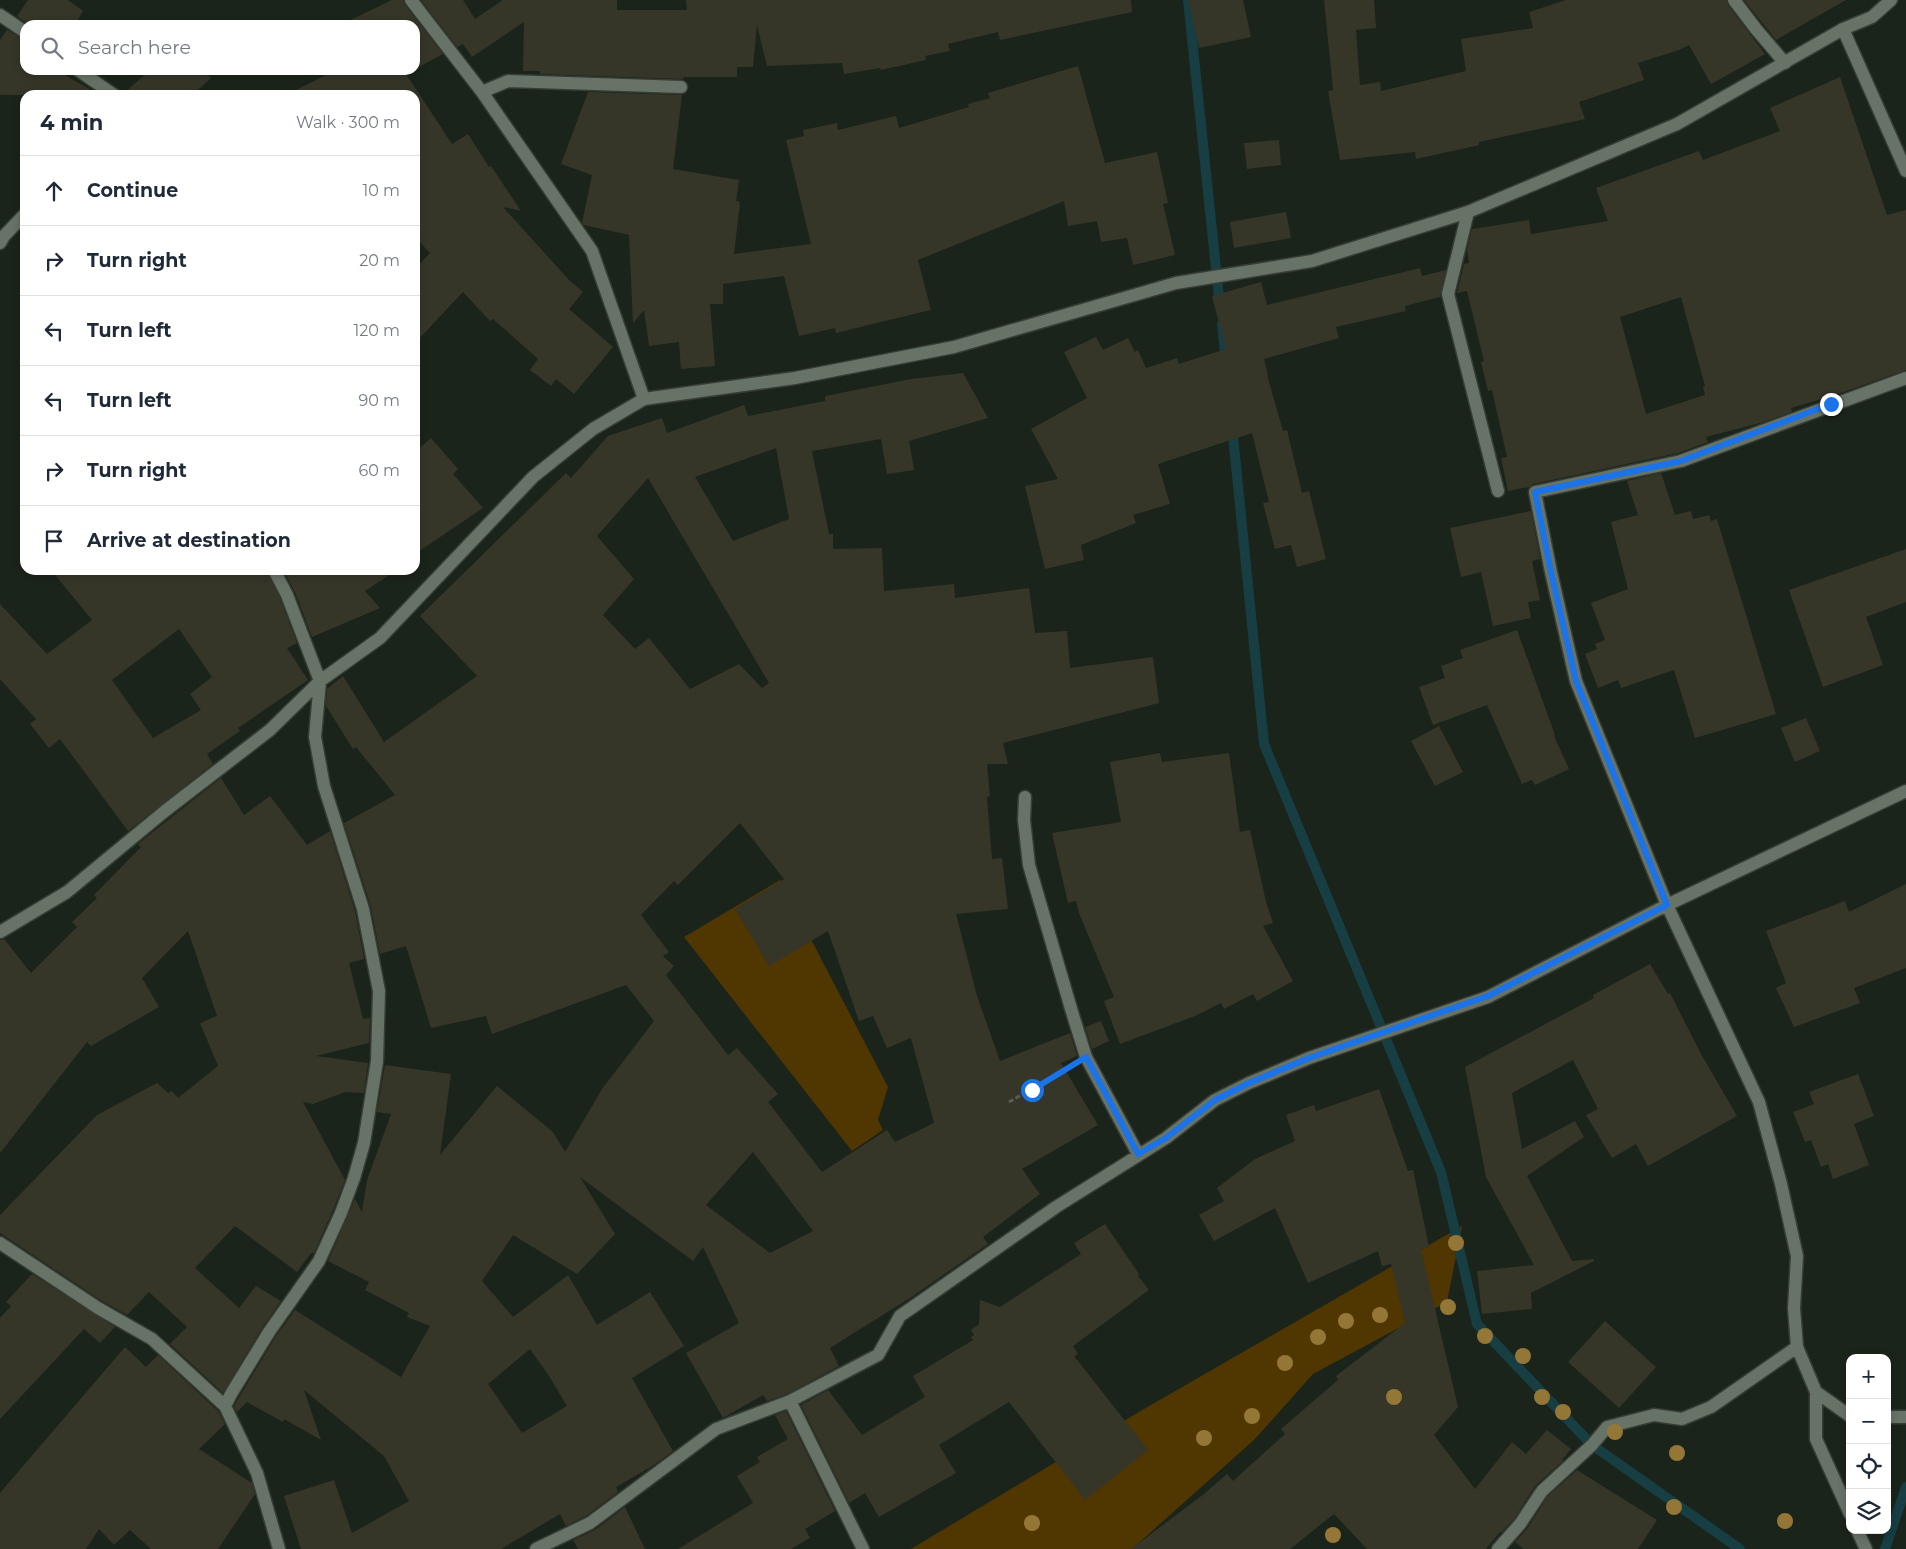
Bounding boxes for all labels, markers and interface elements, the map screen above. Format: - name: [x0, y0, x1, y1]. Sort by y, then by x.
- search box: [20, 20, 420, 75]
- icon: search: [38, 34, 66, 62]
- text: Search here: [78, 36, 191, 59]
- text: 4 min: [40, 110, 103, 135]
- text: Walk · 300 m: [296, 113, 400, 132]
- icon: ahead: [40, 177, 68, 205]
- text: Continue: [87, 179, 178, 202]
- text: 10 m: [362, 181, 400, 200]
- icon: right: [40, 247, 68, 275]
- text: Turn right: [87, 249, 187, 272]
- text: 20 m: [359, 251, 400, 270]
- icon: left: [40, 317, 68, 345]
- text: Turn left: [87, 319, 172, 342]
- text: 120 m: [353, 321, 400, 340]
- icon: left: [40, 387, 68, 415]
- text: Turn left: [87, 389, 172, 412]
- text: 90 m: [358, 391, 400, 410]
- route end: [1820, 393, 1843, 416]
- icon: right: [40, 457, 68, 485]
- text: Turn right: [87, 459, 187, 482]
- text: 60 m: [358, 461, 400, 480]
- icon: arrive: [40, 527, 68, 555]
- text: Arrive at destination: [87, 529, 291, 552]
- route start: [1021, 1079, 1044, 1102]
- map controls: [1846, 1354, 1891, 1534]
- button: +: [1846, 1354, 1891, 1399]
- button: −: [1846, 1399, 1891, 1444]
- button: locate: [1846, 1444, 1891, 1489]
- button: layers: [1846, 1489, 1891, 1534]

